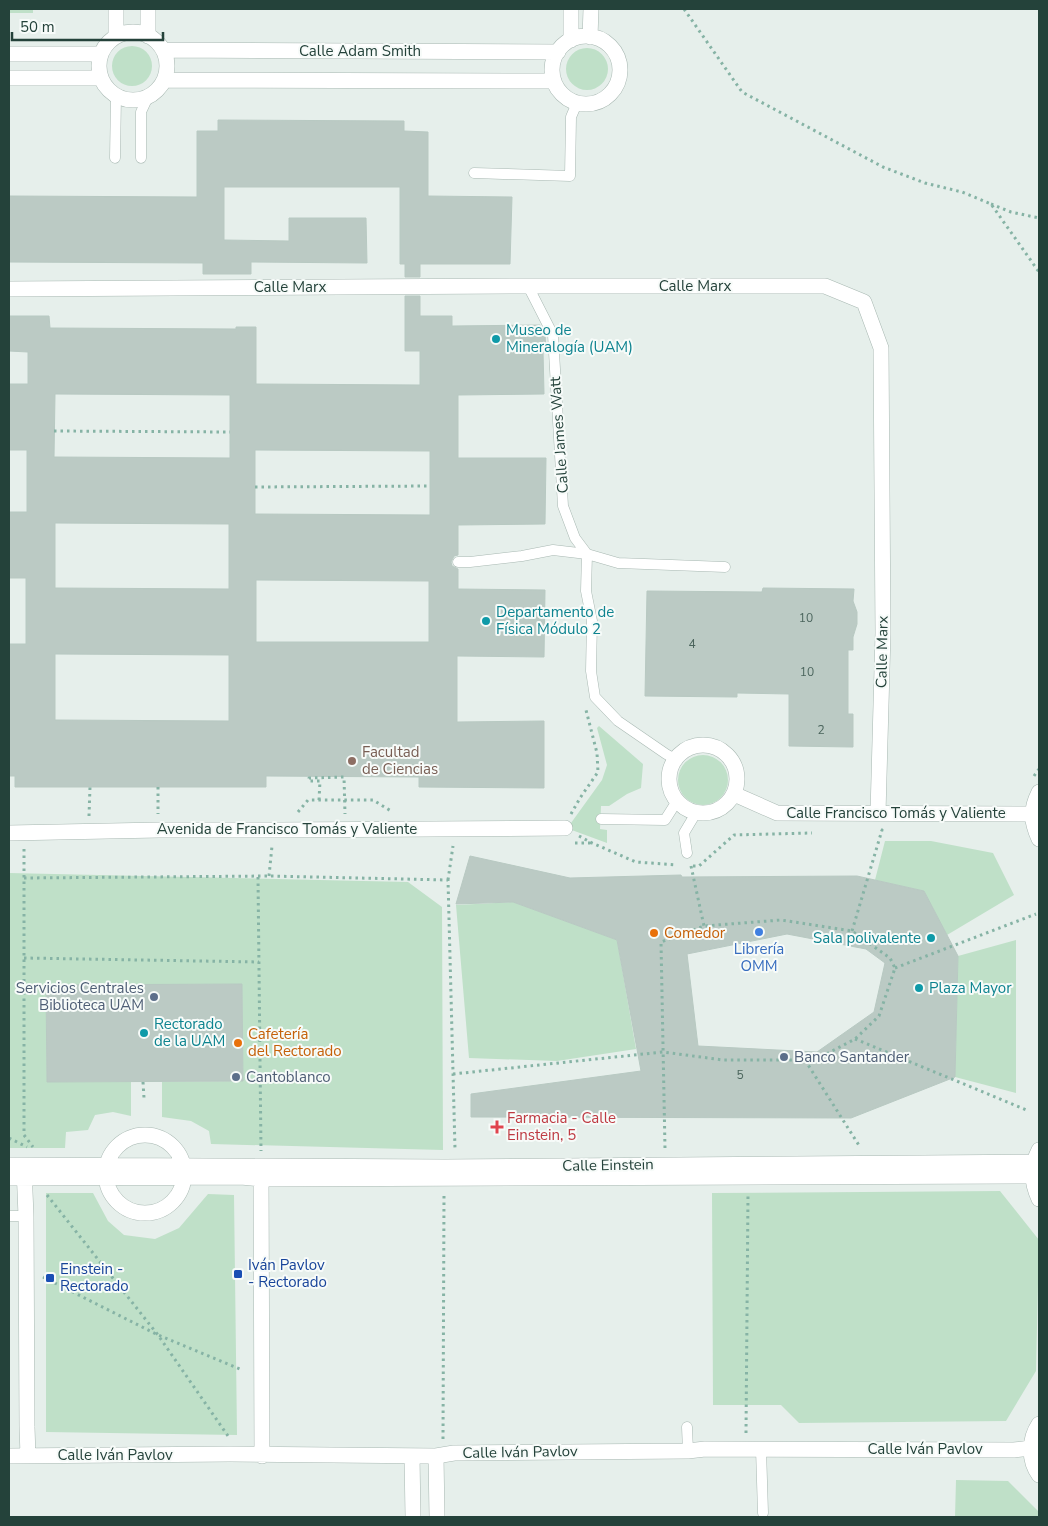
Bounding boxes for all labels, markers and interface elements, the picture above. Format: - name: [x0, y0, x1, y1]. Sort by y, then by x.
- scale bar: [12, 10, 164, 42]
- text: 50 m: [20, 17, 55, 37]
- street label: Calle Adam Smith: [299, 41, 421, 61]
- street label: Calle Marx: [659, 276, 731, 296]
- street label: Calle Marx: [254, 277, 326, 297]
- place label: Museo de Mineralogía (UAM): [506, 320, 633, 357]
- marker: Museo de Mineralogía (UAM): [490, 333, 502, 345]
- street label: Calle James Watt: [545, 375, 573, 494]
- place label: Departamento de Física Módulo 2: [496, 602, 614, 639]
- house number: 10: [799, 610, 813, 626]
- marker: Departamento de Física Módulo 2: [480, 615, 492, 627]
- street label: Calle Marx: [871, 615, 893, 688]
- house number: 4: [688, 636, 696, 652]
- house number: 10: [800, 664, 814, 680]
- house number: 2: [817, 722, 825, 738]
- place label: Facultad de Ciencias: [362, 742, 438, 779]
- marker: Facultad de Ciencias: [346, 755, 358, 767]
- street label: Calle Francisco Tomás y Valiente: [786, 803, 1006, 823]
- street label: Avenida de Francisco Tomás y Valiente: [157, 819, 417, 839]
- place label: Comedor: [664, 923, 726, 943]
- marker: Librería OMM: [753, 926, 765, 938]
- marker: Comedor: [648, 927, 660, 939]
- place label: Sala polivalente: [813, 928, 921, 948]
- marker: Sala polivalente: [925, 932, 937, 944]
- place label: Librería OMM: [734, 939, 784, 976]
- place label: Servicios Centrales Biblioteca UAM: [16, 978, 144, 1015]
- place label: Plaza Mayor: [929, 978, 1012, 998]
- marker: Plaza Mayor: [913, 982, 925, 994]
- marker: Servicios Centrales Biblioteca UAM: [148, 991, 160, 1003]
- place label: Rectorado de la UAM: [154, 1014, 225, 1051]
- place label: Cafetería del Rectorado: [248, 1024, 342, 1061]
- marker: Rectorado de la UAM: [138, 1027, 150, 1039]
- marker: Cafetería del Rectorado: [232, 1037, 244, 1049]
- place label: Banco Santander: [794, 1047, 910, 1067]
- marker: Banco Santander: [778, 1051, 790, 1063]
- place label: Cantoblanco: [246, 1067, 331, 1087]
- house number: 5: [736, 1067, 744, 1083]
- marker: Cantoblanco: [230, 1071, 242, 1083]
- place label: Farmacia - Calle Einstein, 5: [507, 1108, 616, 1145]
- marker: Farmacia - Calle Einstein, 5: [491, 1121, 503, 1133]
- street label: Calle Einstein: [562, 1154, 654, 1176]
- place label: Iván Pavlov - Rectorado: [248, 1255, 327, 1292]
- place label: Einstein - Rectorado: [60, 1259, 129, 1296]
- marker: Iván Pavlov - Rectorado: [232, 1268, 244, 1280]
- marker: Einstein - Rectorado: [44, 1272, 56, 1284]
- street label: Calle Iván Pavlov: [867, 1439, 983, 1459]
- street label: Calle Iván Pavlov: [462, 1441, 578, 1463]
- street label: Calle Iván Pavlov: [57, 1445, 173, 1465]

